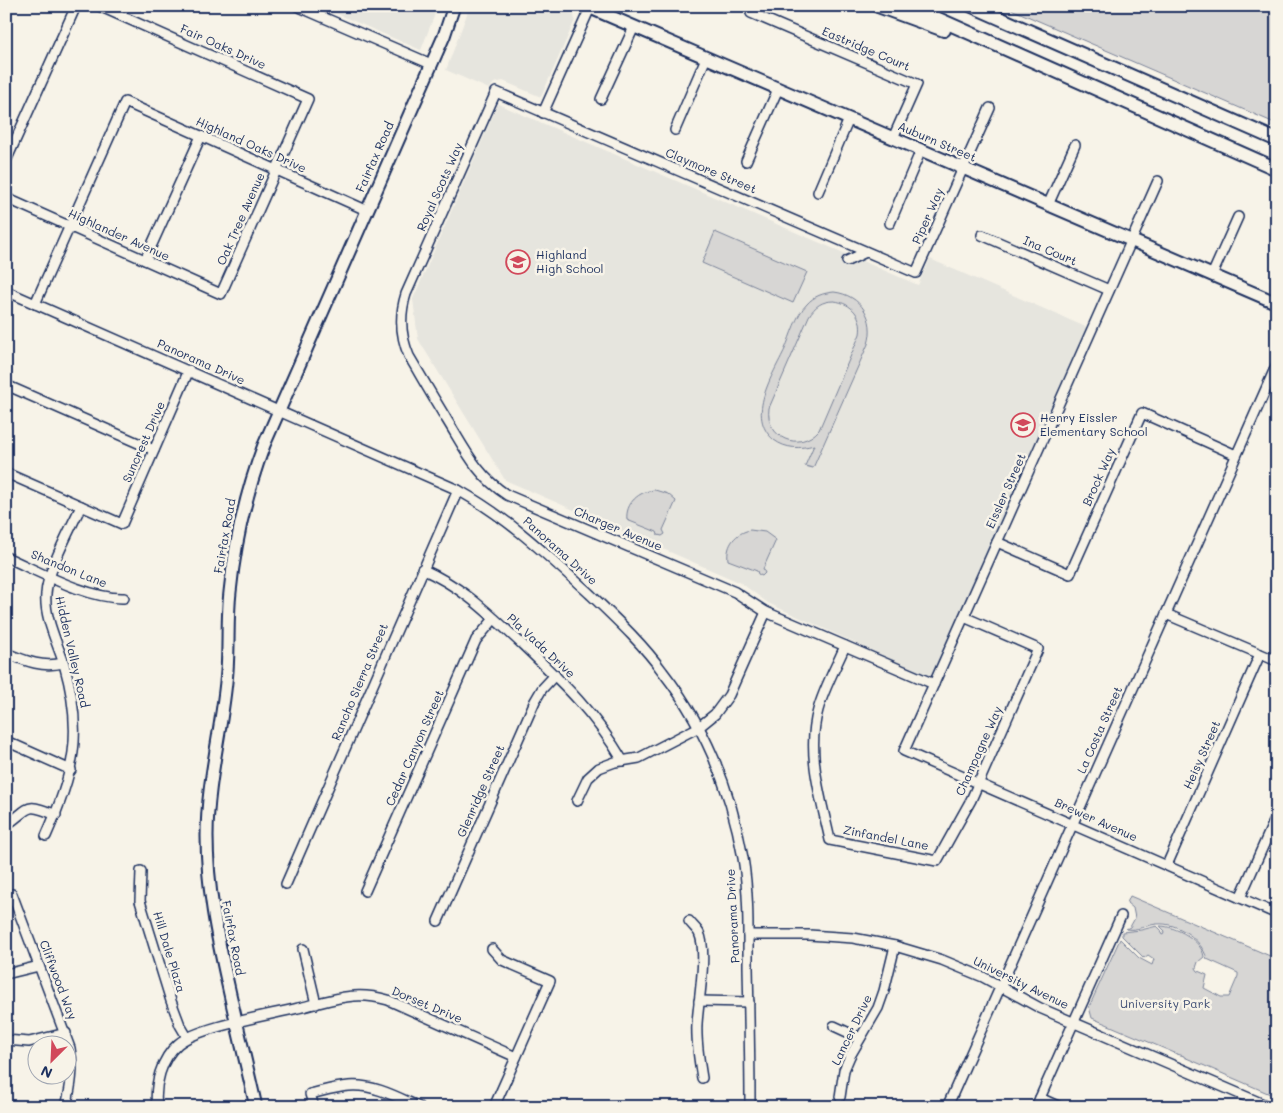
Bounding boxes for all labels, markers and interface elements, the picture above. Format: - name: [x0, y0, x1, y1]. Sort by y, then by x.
- street label: Fair Oaks Drive: [178, 20, 269, 72]
- street label: Eastridge Court: [820, 22, 913, 74]
- street label: Highland Oaks Drive: [194, 113, 309, 176]
- street label: Auburn Street: [896, 117, 979, 165]
- street label: Fairfax Road: [351, 118, 397, 195]
- street label: Royal Scots Way: [412, 140, 466, 233]
- street label: Claymore Street: [663, 144, 759, 196]
- street label: Oak Tree Avenue: [212, 170, 268, 268]
- street label: Piper Way: [908, 185, 947, 246]
- street label: Highlander Avenue: [66, 205, 173, 264]
- street label: Ina Court: [1021, 232, 1080, 269]
- place label: Highland High School: [536, 246, 604, 276]
- school or university icon: Highland High School: [505, 249, 531, 275]
- street label: Panorama Drive: [155, 335, 248, 388]
- street label: Suncrest Drive: [118, 399, 168, 485]
- place label: Henry Eissler Elementary School: [1040, 409, 1148, 439]
- school or university icon: Henry Eissler Elementary School: [1010, 412, 1036, 438]
- street label: Brock Way: [1078, 445, 1118, 508]
- street label: Eissler Street: [981, 450, 1029, 531]
- street label: Fairfax Road: [210, 497, 239, 575]
- street label: Charger Avenue: [572, 502, 665, 554]
- street label: Panorama Drive: [520, 513, 601, 588]
- street label: Shandon Lane: [29, 546, 110, 591]
- street label: Hidden Valley Road: [52, 594, 94, 709]
- street label: Pla Vada Drive: [504, 610, 579, 681]
- street label: Rancho Sierra Street: [327, 620, 391, 743]
- street label: La Costa Street: [1073, 683, 1125, 776]
- street label: Cedar Canyon Street: [381, 687, 447, 808]
- street label: Champagne Way: [951, 703, 1005, 798]
- street label: Heisy Street: [1179, 718, 1223, 792]
- street label: Glenridge Street: [452, 742, 508, 839]
- street label: Brewer Avenue: [1052, 794, 1140, 845]
- street label: Zinfandel Lane: [842, 821, 930, 853]
- street label: Panorama Drive: [722, 868, 742, 964]
- street label: Fairfax Road: [219, 899, 249, 977]
- street label: Hill Dale Plaza: [150, 909, 190, 994]
- street label: Cliffwood Way: [36, 938, 81, 1022]
- street label: University Avenue: [971, 952, 1072, 1012]
- street label: Dorset Drive: [390, 982, 465, 1026]
- street label: Lancer Drive: [827, 992, 875, 1067]
- park label: University Park: [1120, 995, 1210, 1011]
- north arrow: [28, 1036, 78, 1086]
- text: N: [38, 1061, 55, 1083]

